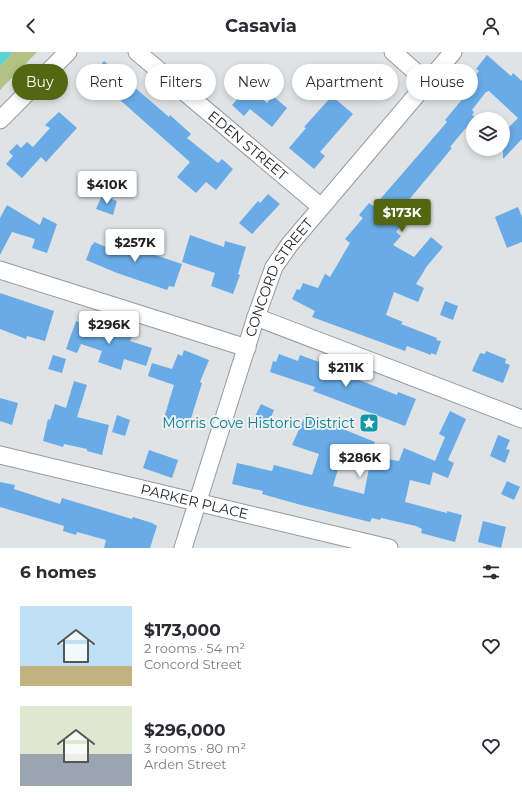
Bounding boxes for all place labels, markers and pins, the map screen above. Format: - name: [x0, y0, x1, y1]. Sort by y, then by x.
- pin: $410K: [79, 171, 135, 205]
- pin: $173K: [374, 199, 430, 233]
- pin: $257K: [107, 229, 163, 263]
- pin: $296K: [81, 311, 137, 345]
- pin: $211K: [318, 354, 374, 388]
- place icon: Morris Cove Historic District: [358, 412, 380, 434]
- place label: Morris Cove Historic District: [162, 414, 355, 432]
- pin: $286K: [332, 444, 388, 478]

